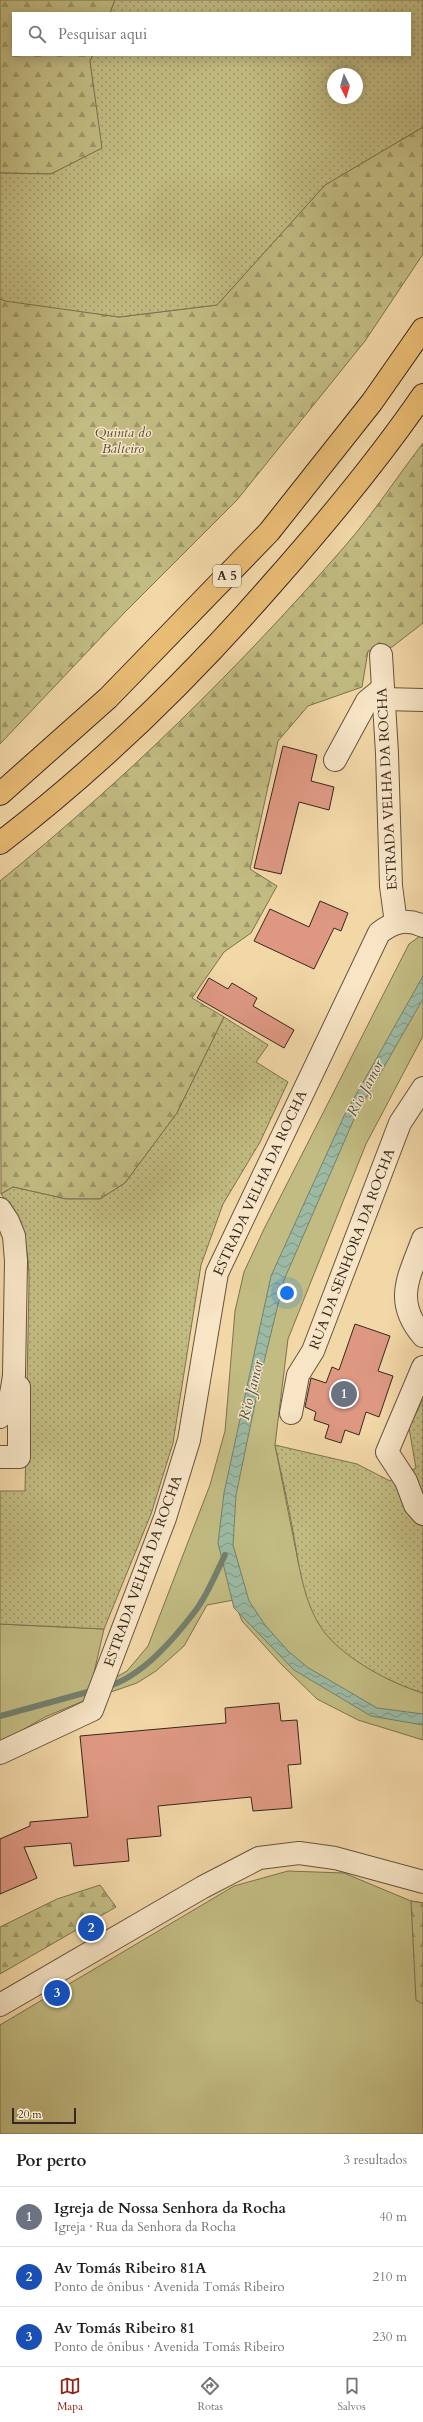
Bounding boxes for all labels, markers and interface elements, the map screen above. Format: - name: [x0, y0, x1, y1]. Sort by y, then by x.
- search box: [12, 12, 411, 56]
- icon: search: [26, 23, 48, 45]
- text: Pesquisar aqui: [58, 24, 147, 44]
- north arrow: [327, 68, 363, 104]
- park label: Quinta do Balteiro: [95, 423, 152, 458]
- road number: A 5: [213, 565, 241, 587]
- street label: ESTRADA VELHA DA ROCHA: [372, 687, 402, 891]
- water label: Rio Jamor: [342, 1055, 389, 1120]
- street label: ESTRADA VELHA DA ROCHA: [209, 1087, 311, 1279]
- street label: RUA DA SENHORA DA ROCHA: [305, 1146, 399, 1352]
- your location: [277, 1283, 297, 1303]
- water label: Rio Jamor: [234, 1357, 268, 1422]
- pin: 1: [331, 1379, 357, 1409]
- street label: ESTRADA VELHA DA ROCHA: [99, 1472, 187, 1670]
- pin: 2: [78, 1913, 104, 1943]
- pin: 3: [44, 1978, 70, 2008]
- scale bar: [12, 2106, 76, 2125]
- text: 20 m: [18, 2107, 42, 2122]
- text: Por perto: [16, 2149, 86, 2172]
- text: 3 resultados: [343, 2151, 407, 2169]
- text: Igreja de Nossa Senhora da Rocha: [54, 2198, 286, 2218]
- text: 1: [26, 2208, 32, 2226]
- text: 40 m: [379, 2208, 407, 2226]
- text: Igreja · Rua da Senhora da Rocha: [54, 2218, 236, 2236]
- text: Av Tomás Ribeiro 81A: [54, 2258, 206, 2278]
- text: 2: [26, 2268, 32, 2286]
- text: 210 m: [373, 2268, 407, 2286]
- text: Ponto de ônibus · Avenida Tomás Ribeiro: [54, 2278, 285, 2296]
- text: Av Tomás Ribeiro 81: [54, 2318, 195, 2338]
- text: 3: [26, 2328, 32, 2346]
- text: 230 m: [373, 2328, 407, 2346]
- text: Ponto de ônibus · Avenida Tomás Ribeiro: [54, 2338, 285, 2356]
- tab: Mapa: [57, 2375, 83, 2414]
- tab: Rotas: [197, 2375, 223, 2414]
- tab: Salvos: [337, 2375, 366, 2414]

